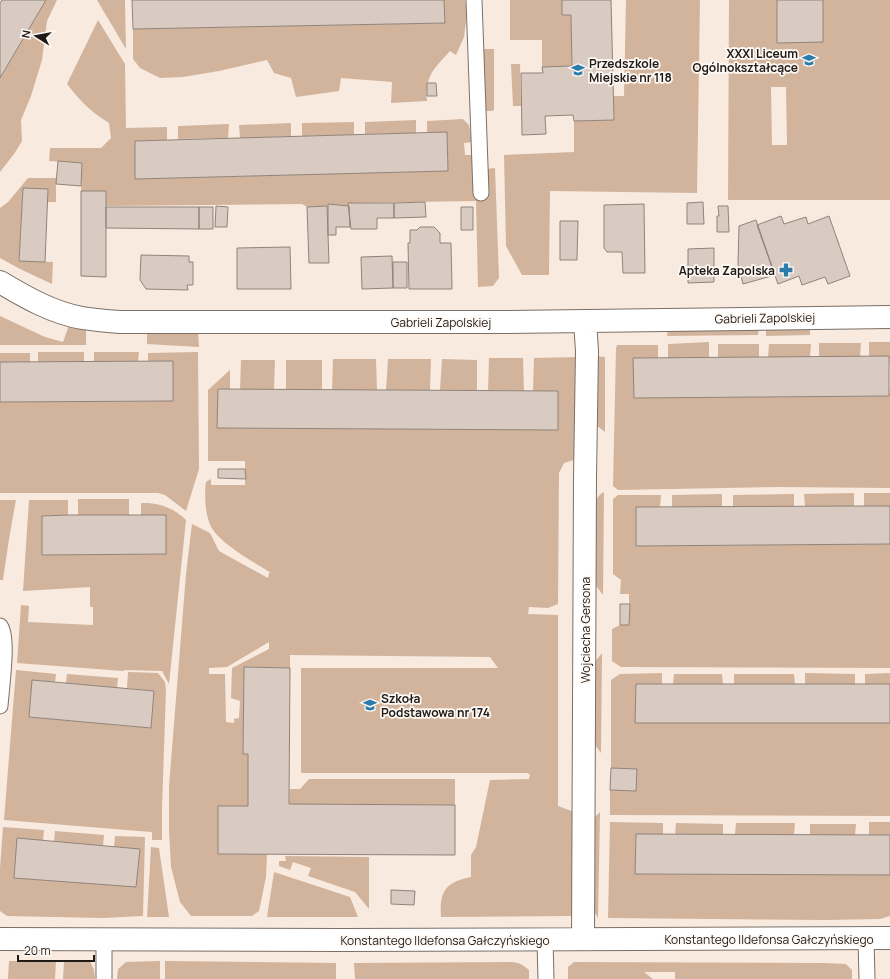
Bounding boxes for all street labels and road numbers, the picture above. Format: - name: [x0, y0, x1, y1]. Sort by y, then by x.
- street label: Gabrieli Zapolskiej: [715, 309, 815, 327]
- street label: Gabrieli Zapolskiej: [391, 314, 491, 331]
- street label: Wojciecha Gersona: [577, 577, 594, 683]
- street label: Konstantego Ildefonsa Gałczyńskiego: [664, 931, 874, 948]
- street label: Konstantego Ildefonsa Gałczyńskiego: [340, 932, 550, 949]

